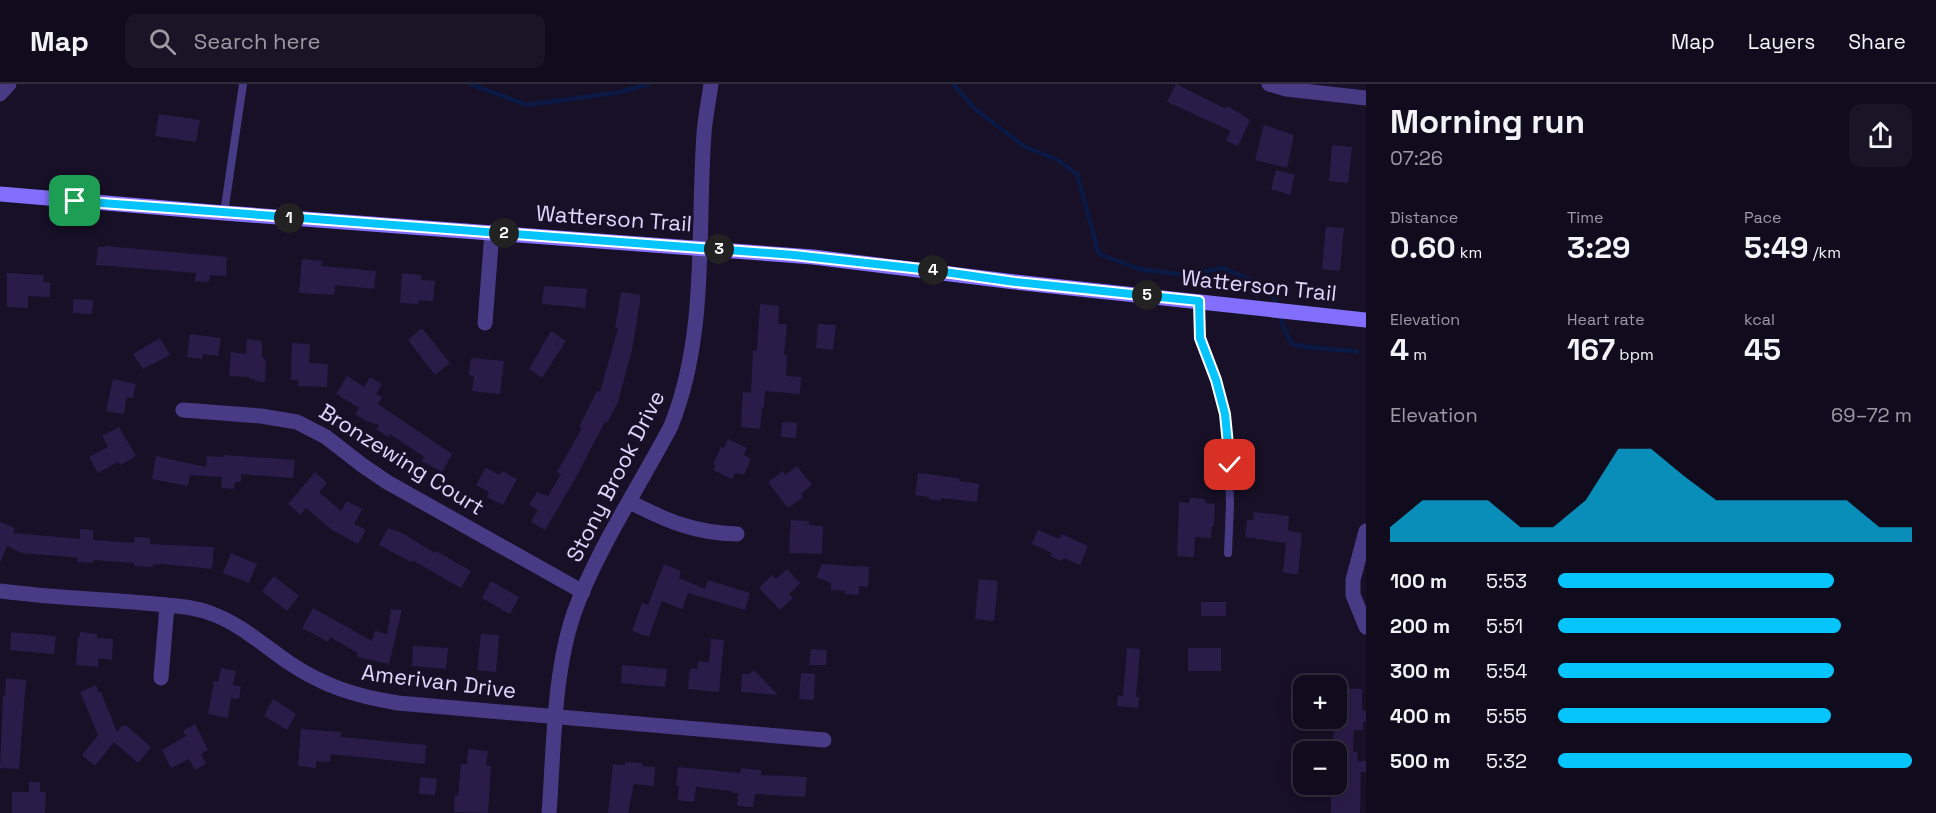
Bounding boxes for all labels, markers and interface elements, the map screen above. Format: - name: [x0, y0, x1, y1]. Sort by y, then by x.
- search box: [125, 14, 545, 68]
- text: Map: [30, 23, 89, 59]
- icon: search: [146, 25, 179, 58]
- text: Search here: [194, 27, 321, 55]
- text: Map: [1671, 28, 1715, 55]
- text: Layers: [1748, 28, 1815, 55]
- text: Share: [1848, 28, 1906, 55]
- text: Morning run: [1390, 101, 1585, 143]
- button: share: [1849, 104, 1912, 167]
- text: 07:26: [1390, 145, 1443, 171]
- pin: [49, 175, 100, 226]
- icon: arrive: [58, 184, 91, 217]
- street label: Watterson Trail: [535, 199, 693, 237]
- pin: 1: [274, 203, 304, 233]
- text: 1: [285, 207, 293, 228]
- text: Distance: [1390, 207, 1458, 228]
- text: Time: [1567, 207, 1603, 228]
- text: Pace: [1744, 207, 1781, 228]
- pin: 2: [489, 218, 519, 248]
- text: 2: [499, 222, 509, 243]
- text: 0.60: [1390, 228, 1456, 267]
- text: 3:29: [1567, 228, 1630, 267]
- text: 5:49: [1744, 228, 1809, 267]
- pin: 3: [704, 234, 734, 264]
- text: 3: [714, 238, 724, 259]
- text: km: [1456, 242, 1482, 263]
- text: /km: [1809, 242, 1841, 263]
- pin: 4: [918, 255, 948, 285]
- text: 4: [928, 259, 938, 280]
- street label: Watterson Trail: [1180, 263, 1338, 307]
- pin: 5: [1132, 280, 1162, 310]
- text: 5: [1142, 284, 1152, 305]
- text: Elevation: [1390, 309, 1460, 330]
- text: Heart rate: [1567, 309, 1645, 330]
- text: kcal: [1744, 309, 1775, 330]
- text: 4: [1390, 330, 1409, 369]
- text: 167: [1567, 330, 1615, 369]
- text: 45: [1744, 330, 1781, 369]
- text: m: [1409, 344, 1427, 365]
- text: bpm: [1615, 344, 1654, 365]
- street label: Stony Brook Drive: [560, 385, 670, 567]
- street label: Bronzewing Court: [314, 397, 490, 521]
- text: Elevation: [1390, 402, 1478, 428]
- text: 69–72 m: [1831, 402, 1912, 428]
- pin: [1204, 439, 1255, 490]
- icon: check: [1213, 448, 1246, 481]
- text: 100 m: [1390, 568, 1447, 594]
- text: 5:53: [1486, 568, 1527, 594]
- text: 200 m: [1390, 613, 1450, 639]
- text: 5:51: [1486, 613, 1523, 639]
- street label: Amerivan Drive: [360, 658, 518, 704]
- text: 300 m: [1390, 658, 1450, 684]
- text: 5:54: [1486, 658, 1528, 684]
- map controls: [1293, 675, 1347, 795]
- button: +: [1293, 675, 1347, 729]
- text: 400 m: [1390, 703, 1451, 729]
- text: 5:55: [1486, 703, 1527, 729]
- button: −: [1293, 741, 1347, 795]
- text: 500 m: [1390, 748, 1450, 774]
- text: 5:32: [1486, 748, 1527, 774]

